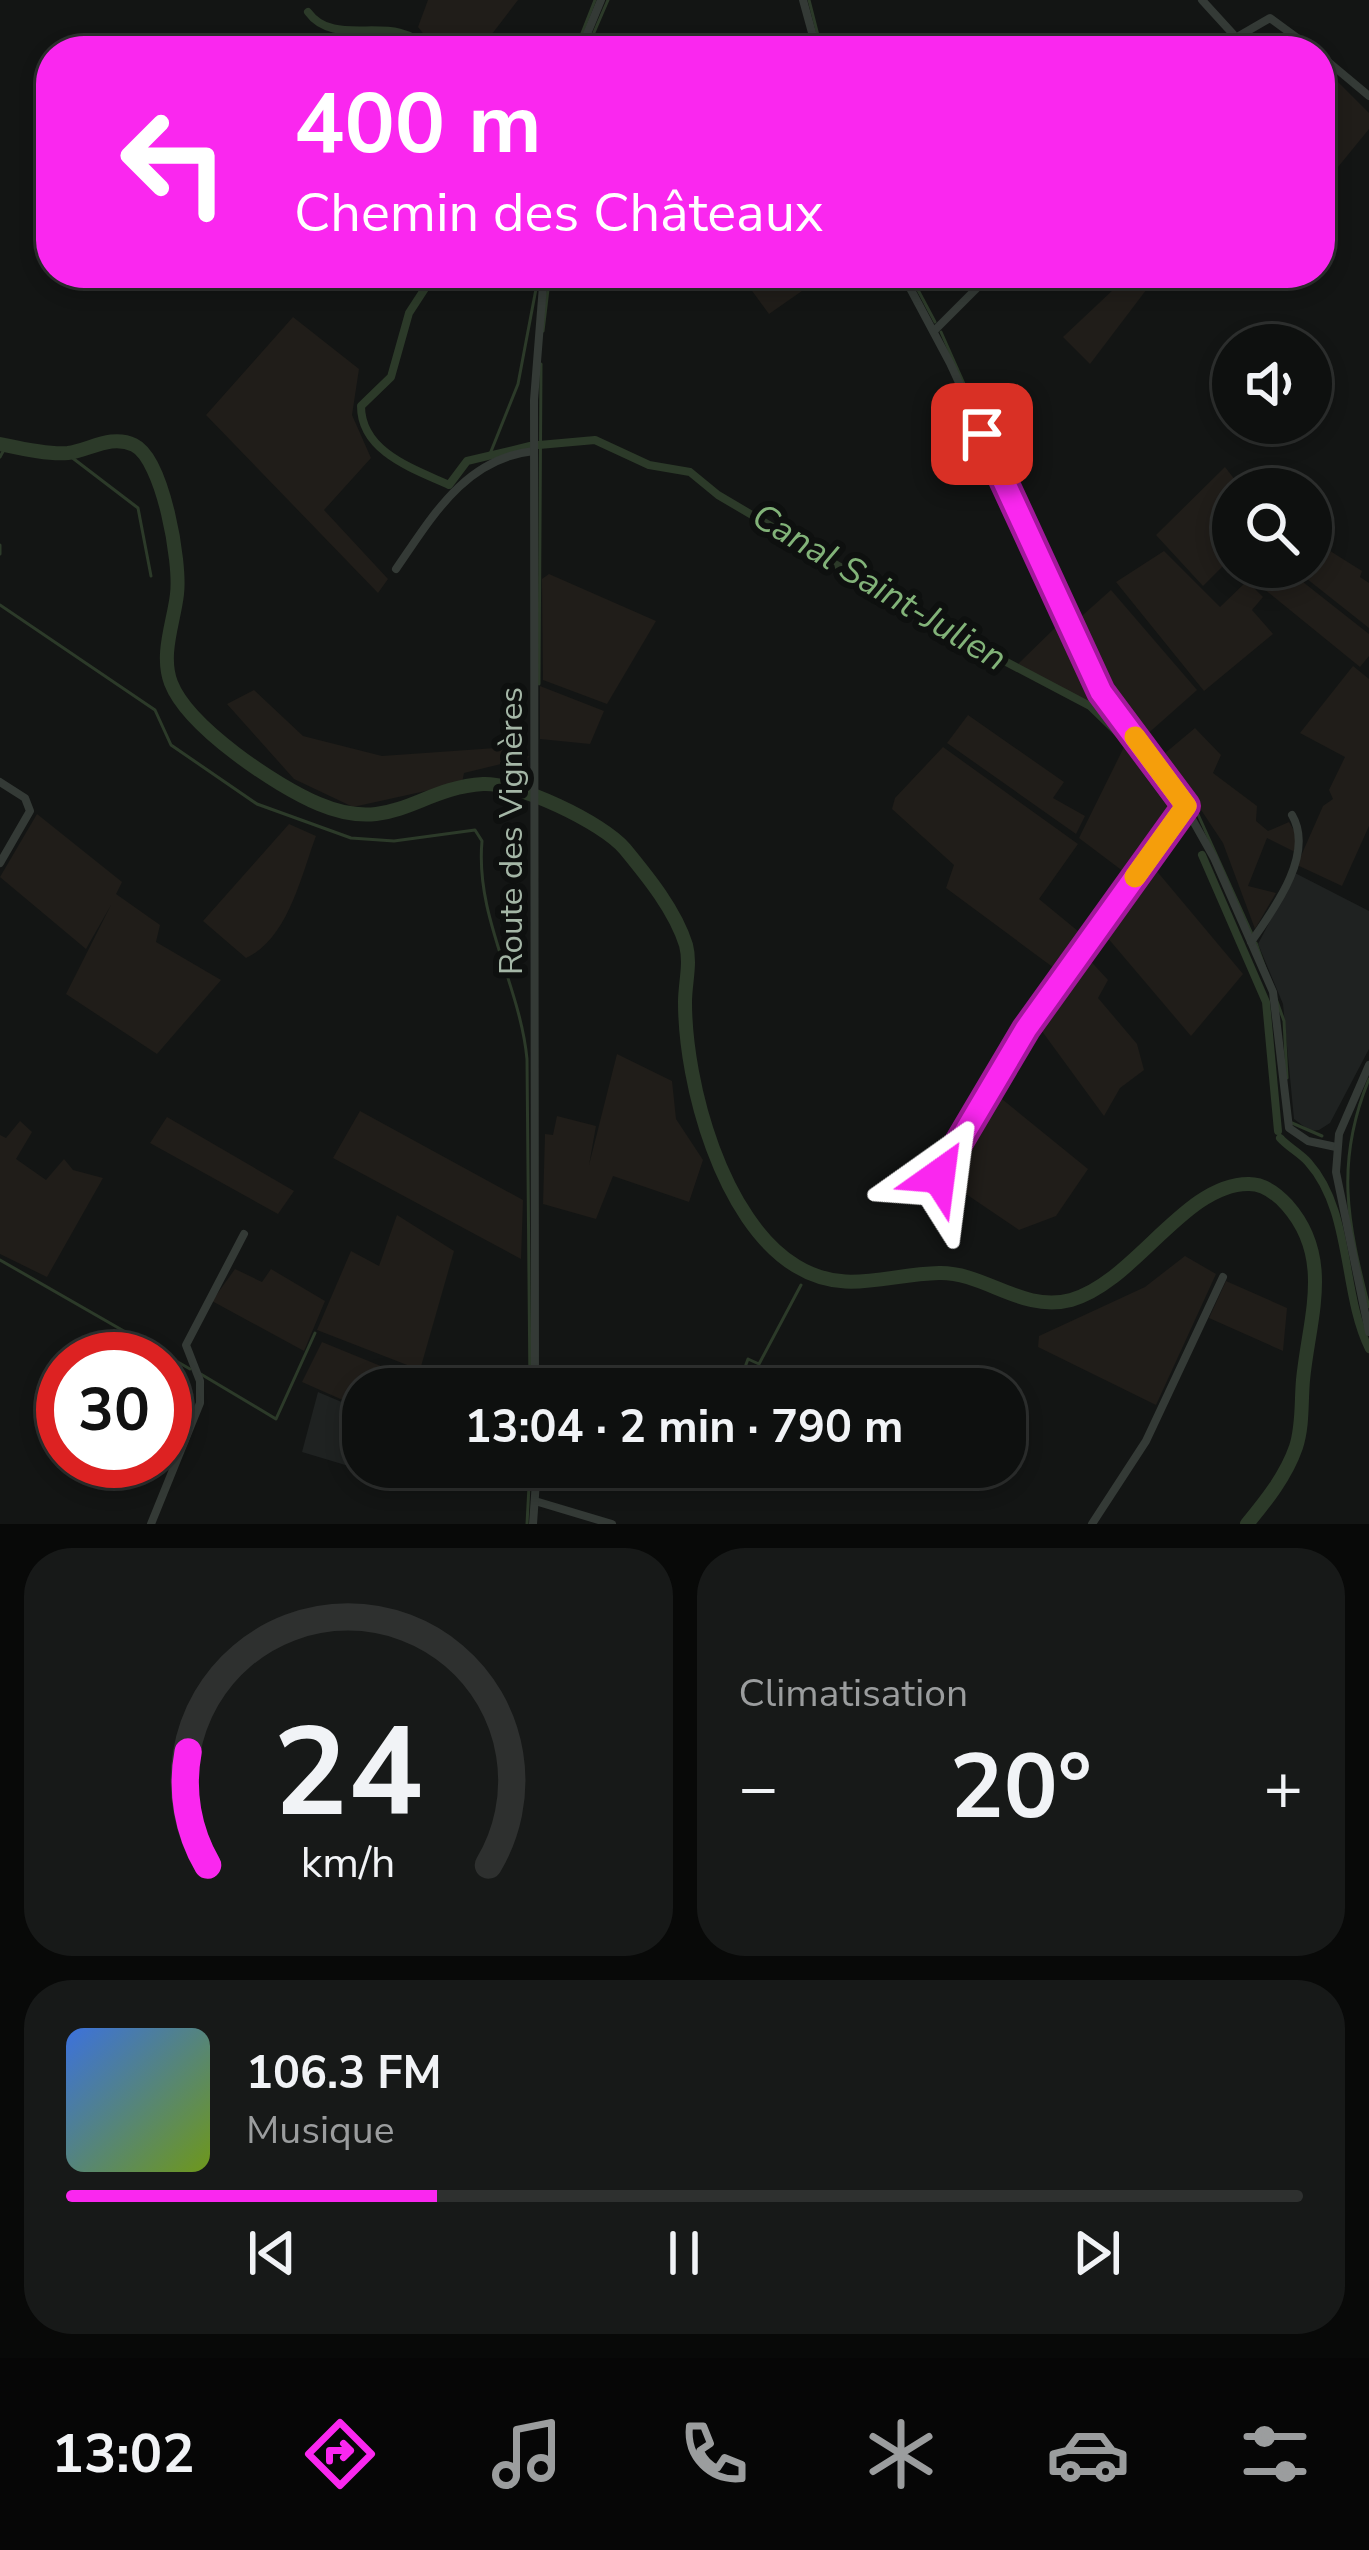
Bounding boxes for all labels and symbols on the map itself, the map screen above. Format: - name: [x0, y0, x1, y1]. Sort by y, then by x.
- pin: [931, 383, 1033, 485]
- water label: Canal Saint-Julien: [743, 492, 1016, 683]
- street label: Route des Vignères: [489, 687, 534, 975]
- position arrow: [876, 1113, 1002, 1239]
- speed limit sign: 30: [36, 1332, 192, 1488]

